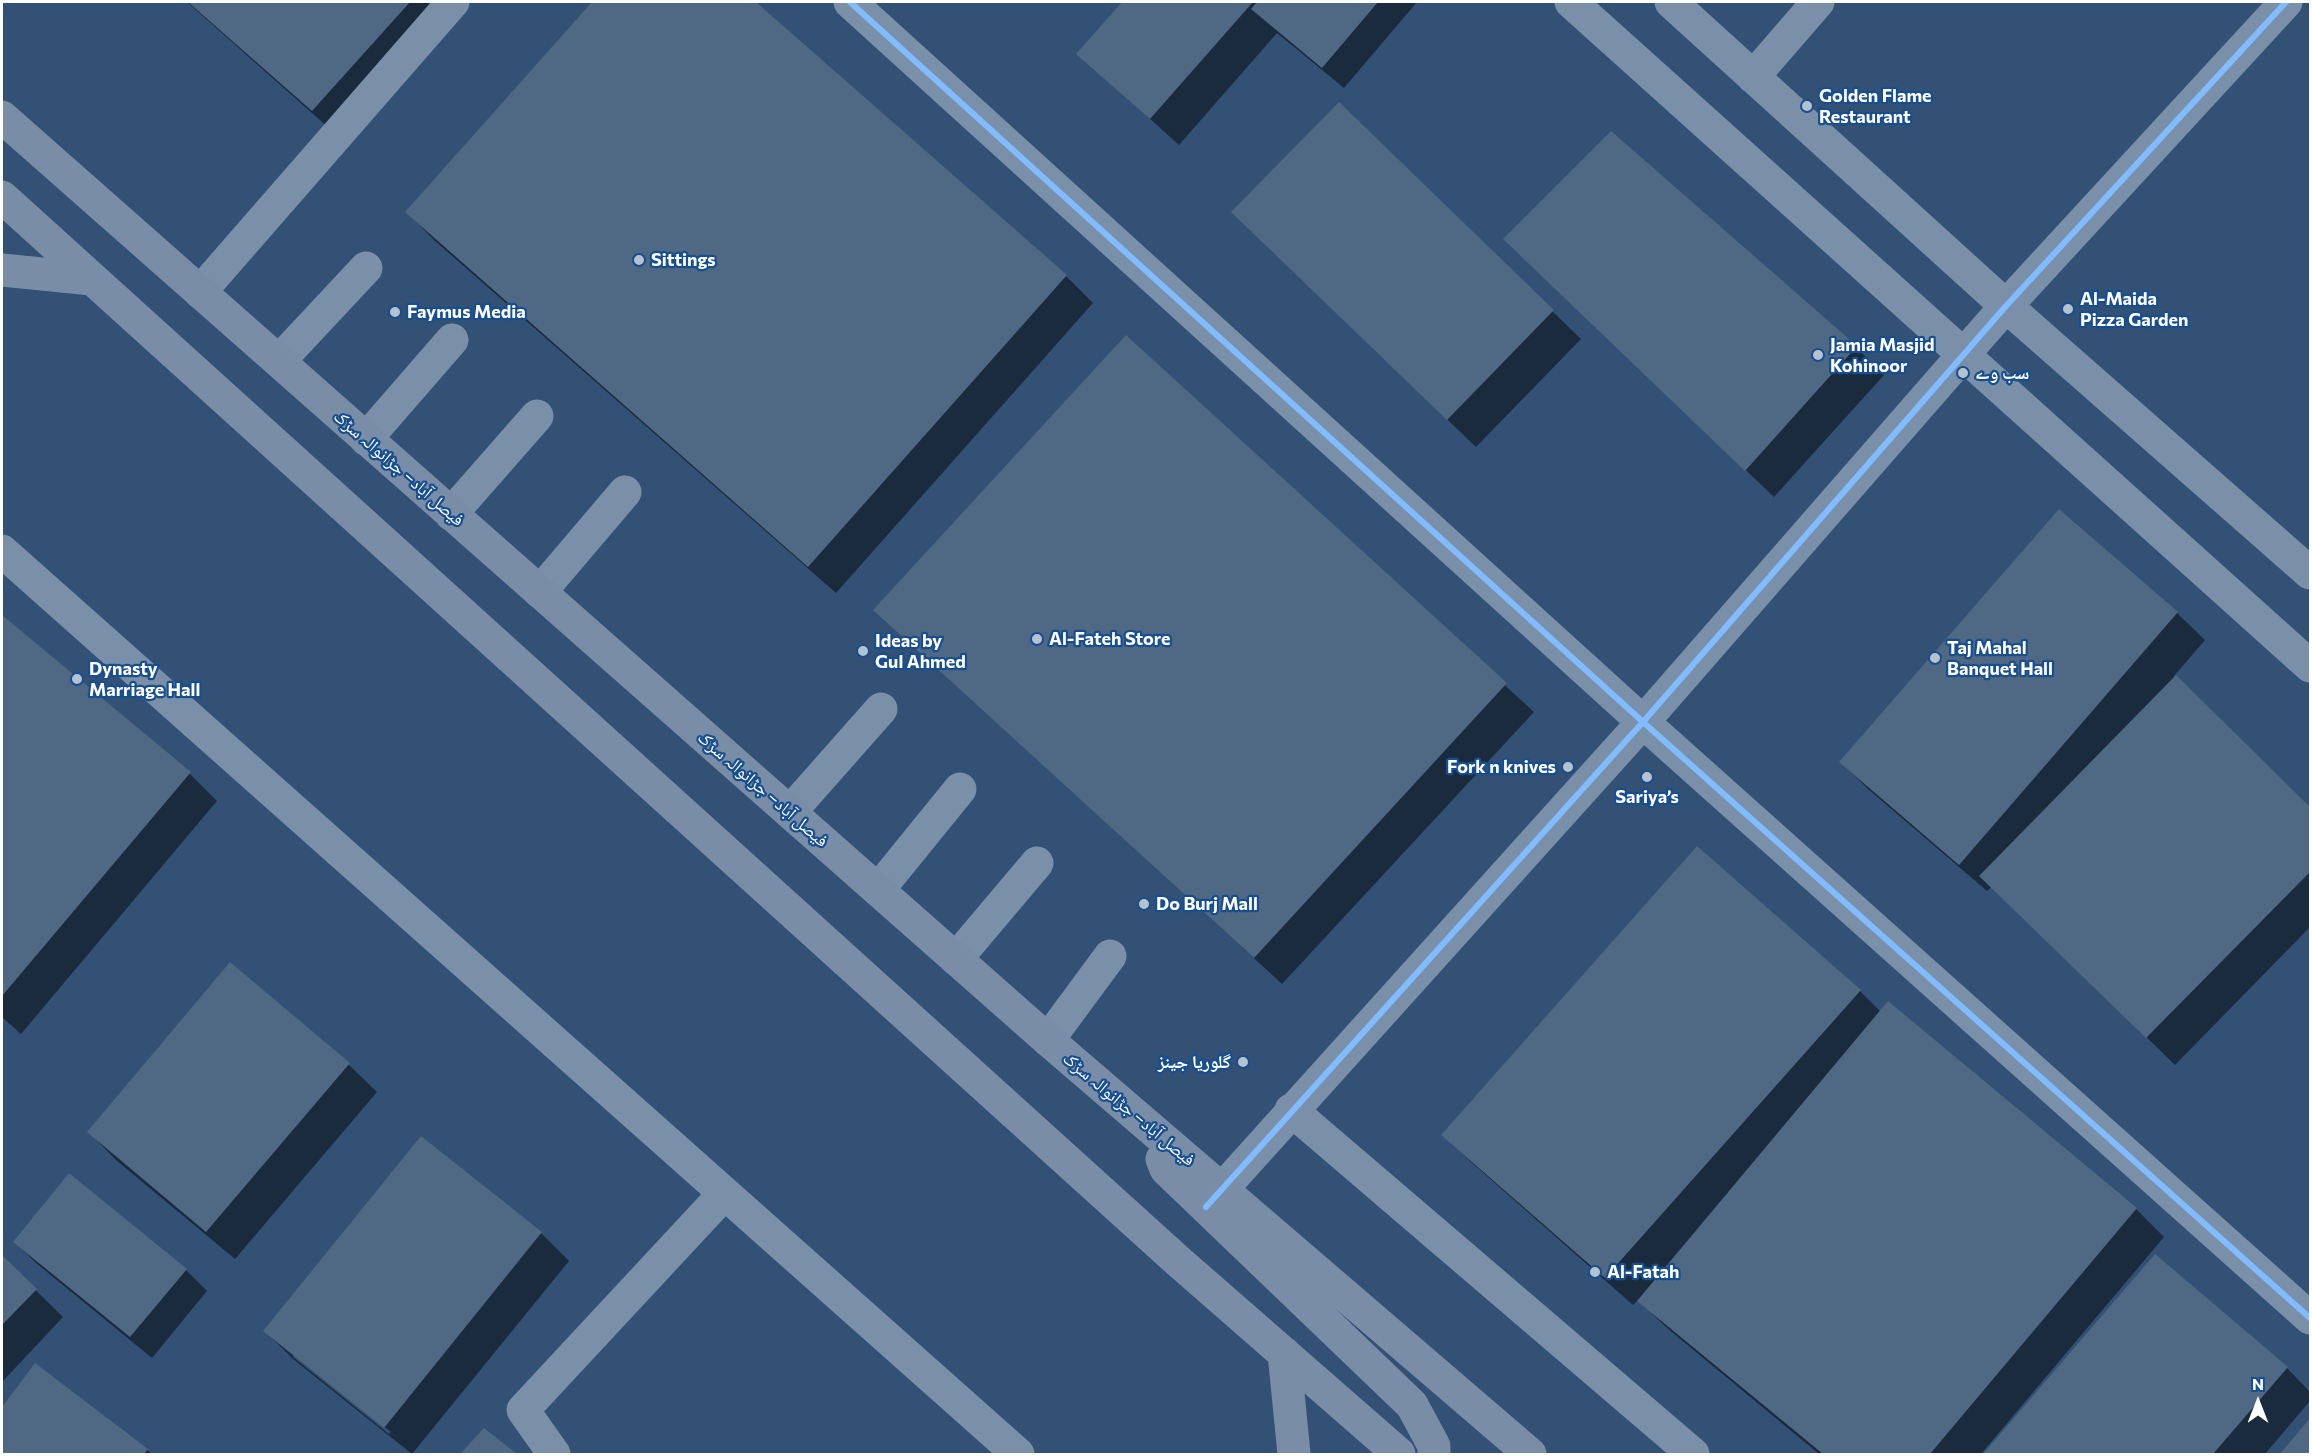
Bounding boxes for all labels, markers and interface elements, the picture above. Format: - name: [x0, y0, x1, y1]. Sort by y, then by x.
- place label: Golden Flame Restaurant: [1819, 85, 1932, 128]
- marker: Golden Flame Restaurant: [1800, 99, 1814, 113]
- place label: Sittings: [651, 249, 716, 271]
- marker: Sittings: [632, 253, 646, 267]
- place label: Al-Maida Pizza Garden: [2080, 288, 2188, 330]
- place label: Faymus Media: [407, 301, 526, 323]
- marker: Al-Maida Pizza Garden: [2061, 302, 2075, 316]
- marker: Faymus Media: [388, 305, 402, 319]
- place label: Jamia Masjid Kohinoor: [1830, 334, 1934, 376]
- marker: Jamia Masjid Kohinoor: [1811, 348, 1825, 362]
- place label: سب وے: [1975, 362, 2029, 384]
- marker: سب وے: [1956, 366, 1970, 380]
- street label: فیصل آباد– جڑانوالہ سڑک: [329, 405, 469, 531]
- place label: Al-Fateh Store: [1049, 628, 1170, 650]
- place label: Ideas by Gul Ahmed: [875, 630, 966, 672]
- marker: Al-Fateh Store: [1030, 632, 1044, 646]
- place label: Taj Mahal Banquet Hall: [1947, 637, 2053, 680]
- marker: Ideas by Gul Ahmed: [856, 644, 870, 658]
- marker: Taj Mahal Banquet Hall: [1928, 651, 1942, 665]
- place label: Dynasty Marriage Hall: [89, 658, 200, 700]
- marker: Dynasty Marriage Hall: [70, 672, 84, 686]
- street label: فیصل آباد– جڑانوالہ سڑک: [693, 726, 833, 852]
- place label: Fork n knives: [1447, 756, 1556, 778]
- marker: Fork n knives: [1561, 760, 1575, 774]
- marker: Sariya’s: [1640, 770, 1654, 784]
- place label: Sariya’s: [1615, 786, 1679, 808]
- place label: Do Burj Mall: [1156, 893, 1258, 915]
- marker: Do Burj Mall: [1137, 897, 1151, 911]
- street label: فیصل آباد– جڑانوالہ سڑک: [1059, 1047, 1199, 1171]
- place label: گلوریا جینز: [1158, 1051, 1231, 1073]
- marker: گلوریا جینز: [1236, 1055, 1250, 1069]
- place label: Al-Fatah: [1607, 1261, 1680, 1283]
- marker: Al-Fatah: [1588, 1265, 1602, 1279]
- north arrow: [2228, 1372, 2288, 1432]
- text: N: [2252, 1374, 2264, 1393]

